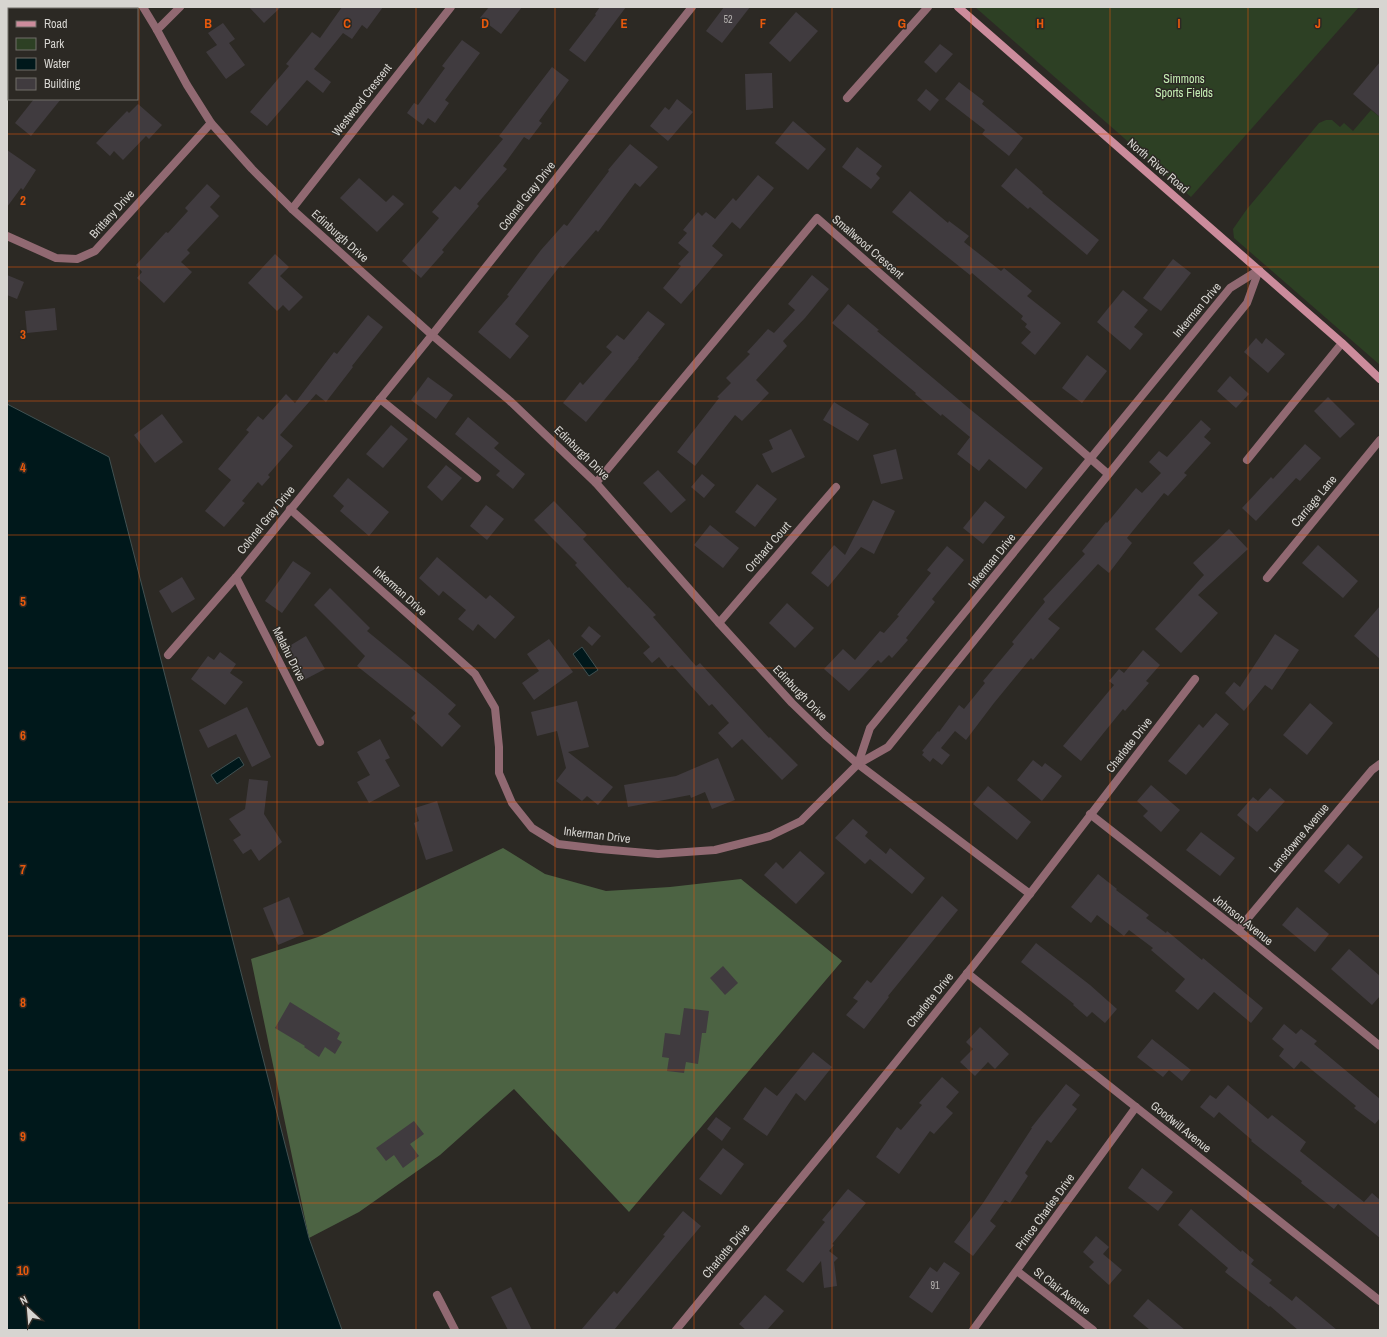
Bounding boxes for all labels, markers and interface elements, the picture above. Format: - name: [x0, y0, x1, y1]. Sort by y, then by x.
- legend: [8, 8, 138, 100]
- house number: 52: [723, 13, 733, 26]
- text: B: [204, 15, 212, 32]
- text: C: [343, 15, 351, 32]
- text: D: [481, 15, 489, 32]
- text: E: [620, 15, 628, 32]
- text: F: [760, 15, 767, 32]
- text: G: [898, 15, 906, 32]
- text: H: [1036, 15, 1044, 32]
- text: I: [1178, 15, 1181, 32]
- text: J: [1315, 15, 1321, 32]
- text: Road: [44, 16, 68, 32]
- text: Park: [44, 36, 64, 52]
- text: Water: [44, 56, 71, 72]
- street label: Westwood Crescent: [329, 60, 396, 140]
- park label: Simmons Sports Fields: [1155, 71, 1213, 101]
- text: Building: [44, 76, 81, 92]
- street label: North River Road: [1124, 135, 1192, 197]
- street label: Colonel Gray Drive: [495, 158, 559, 234]
- street label: Brittany Drive: [86, 186, 138, 242]
- text: 2: [20, 192, 26, 209]
- street label: Edinburgh Drive: [308, 206, 372, 266]
- street label: Smallwood Crescent: [829, 211, 907, 283]
- street label: Inkerman Drive: [1169, 279, 1225, 341]
- text: 3: [20, 326, 26, 343]
- street label: Edinburgh Drive: [551, 422, 613, 484]
- text: 4: [20, 459, 26, 476]
- street label: Carriage Lane: [1288, 472, 1340, 530]
- street label: Colonel Gray Drive: [233, 482, 299, 558]
- street label: Orchard Court: [742, 518, 795, 576]
- street label: Inkerman Drive: [965, 530, 1019, 592]
- street label: Inkerman Drive: [370, 563, 430, 619]
- text: 5: [20, 593, 26, 610]
- street label: Malahu Drive: [269, 624, 309, 684]
- street label: Edinburgh Drive: [769, 662, 831, 724]
- street label: Charlotte Drive: [1102, 714, 1156, 776]
- text: 6: [20, 727, 26, 744]
- street label: Lansdowne Avenue: [1265, 800, 1333, 876]
- street label: Inkerman Drive: [563, 823, 631, 847]
- text: 7: [20, 861, 26, 878]
- street label: Johnson Avenue: [1210, 891, 1276, 949]
- street label: Charlotte Drive: [903, 969, 957, 1031]
- text: 8: [20, 994, 26, 1011]
- street label: Goodwill Avenue: [1147, 1098, 1215, 1156]
- text: 9: [20, 1128, 26, 1145]
- street label: Prince Charles Drive: [1012, 1170, 1078, 1254]
- street label: Charlotte Drive: [699, 1221, 753, 1281]
- text: 10: [17, 1262, 29, 1279]
- street label: St Clair Avenue: [1030, 1264, 1094, 1318]
- house number: 91: [930, 1279, 940, 1292]
- north arrow: [8, 1289, 48, 1329]
- text: N: [18, 1292, 30, 1308]

